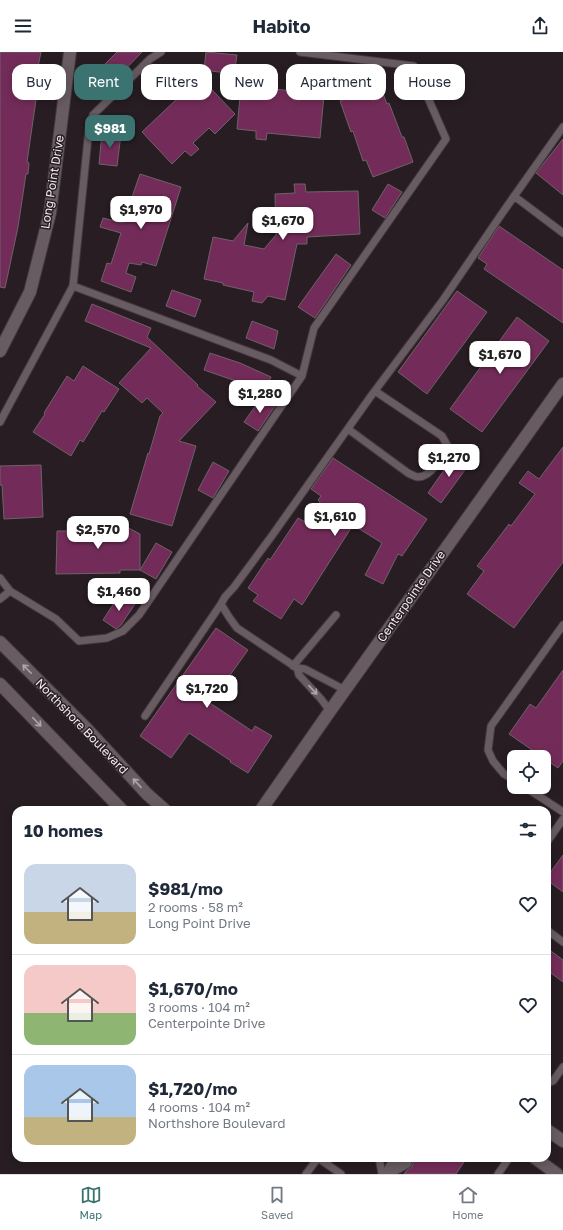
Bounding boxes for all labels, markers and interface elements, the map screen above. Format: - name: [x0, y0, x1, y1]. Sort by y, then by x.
- icon: menu: [12, 15, 34, 37]
- text: Habito: [252, 15, 311, 37]
- icon: share: [529, 15, 551, 37]
- chip: Buy: [12, 64, 66, 100]
- chip: Rent: [74, 64, 133, 100]
- chip: Filters: [141, 64, 212, 100]
- chip: New: [220, 64, 278, 100]
- chip: Apartment: [286, 64, 386, 100]
- chip: House: [394, 64, 465, 100]
- pin: $981: [86, 115, 134, 149]
- text: $981: [94, 120, 126, 136]
- street label: Long Point Drive: [37, 134, 67, 230]
- pin: $1,970: [108, 196, 174, 230]
- text: $1,970: [119, 201, 163, 217]
- pin: $1,670: [250, 207, 316, 241]
- text: $1,670: [261, 212, 305, 228]
- pin: $1,670: [467, 341, 533, 375]
- text: $1,670: [478, 346, 522, 362]
- pin: $1,280: [227, 380, 293, 414]
- text: $1,280: [238, 385, 282, 401]
- pin: $1,270: [416, 444, 482, 478]
- text: $1,270: [427, 449, 471, 465]
- pin: $1,610: [302, 503, 368, 537]
- text: $1,610: [314, 508, 356, 524]
- pin: $2,570: [65, 516, 131, 550]
- text: $2,570: [76, 521, 120, 537]
- street label: Centerpointe Drive: [374, 547, 448, 645]
- pin: $1,460: [86, 578, 152, 612]
- text: $1,460: [97, 583, 141, 599]
- one-way arrow: [22, 664, 32, 674]
- street label: Northshore Boulevard: [33, 675, 131, 777]
- pin: $1,720: [174, 675, 240, 709]
- text: $1,720: [185, 680, 229, 696]
- one-way arrow: [308, 684, 317, 694]
- one-way arrow: [32, 717, 42, 727]
- map controls: [507, 750, 551, 794]
- button: locate: [507, 750, 551, 794]
- one-way arrow: [133, 778, 142, 788]
- icon: filters: [517, 819, 539, 841]
- text: 10 homes: [24, 820, 103, 841]
- text: $981/mo: [148, 878, 223, 899]
- icon: home: [56, 880, 104, 928]
- icon: heart: [517, 893, 539, 915]
- text: 2 rooms · 58 m²: [148, 899, 243, 915]
- text: Long Point Drive: [148, 915, 251, 931]
- text: $1,670/mo: [148, 978, 238, 999]
- icon: home: [56, 981, 104, 1029]
- icon: heart: [517, 994, 539, 1016]
- text: 3 rooms · 104 m²: [148, 999, 250, 1015]
- text: Centerpointe Drive: [148, 1015, 265, 1031]
- text: $1,720/mo: [148, 1078, 238, 1099]
- icon: home: [56, 1081, 104, 1129]
- icon: heart: [517, 1094, 539, 1116]
- text: 4 rooms · 104 m²: [148, 1099, 250, 1115]
- text: Northshore Boulevard: [148, 1115, 285, 1131]
- tab: Map: [80, 1184, 102, 1221]
- tab: Saved: [261, 1184, 293, 1221]
- tab: Home: [452, 1184, 483, 1221]

